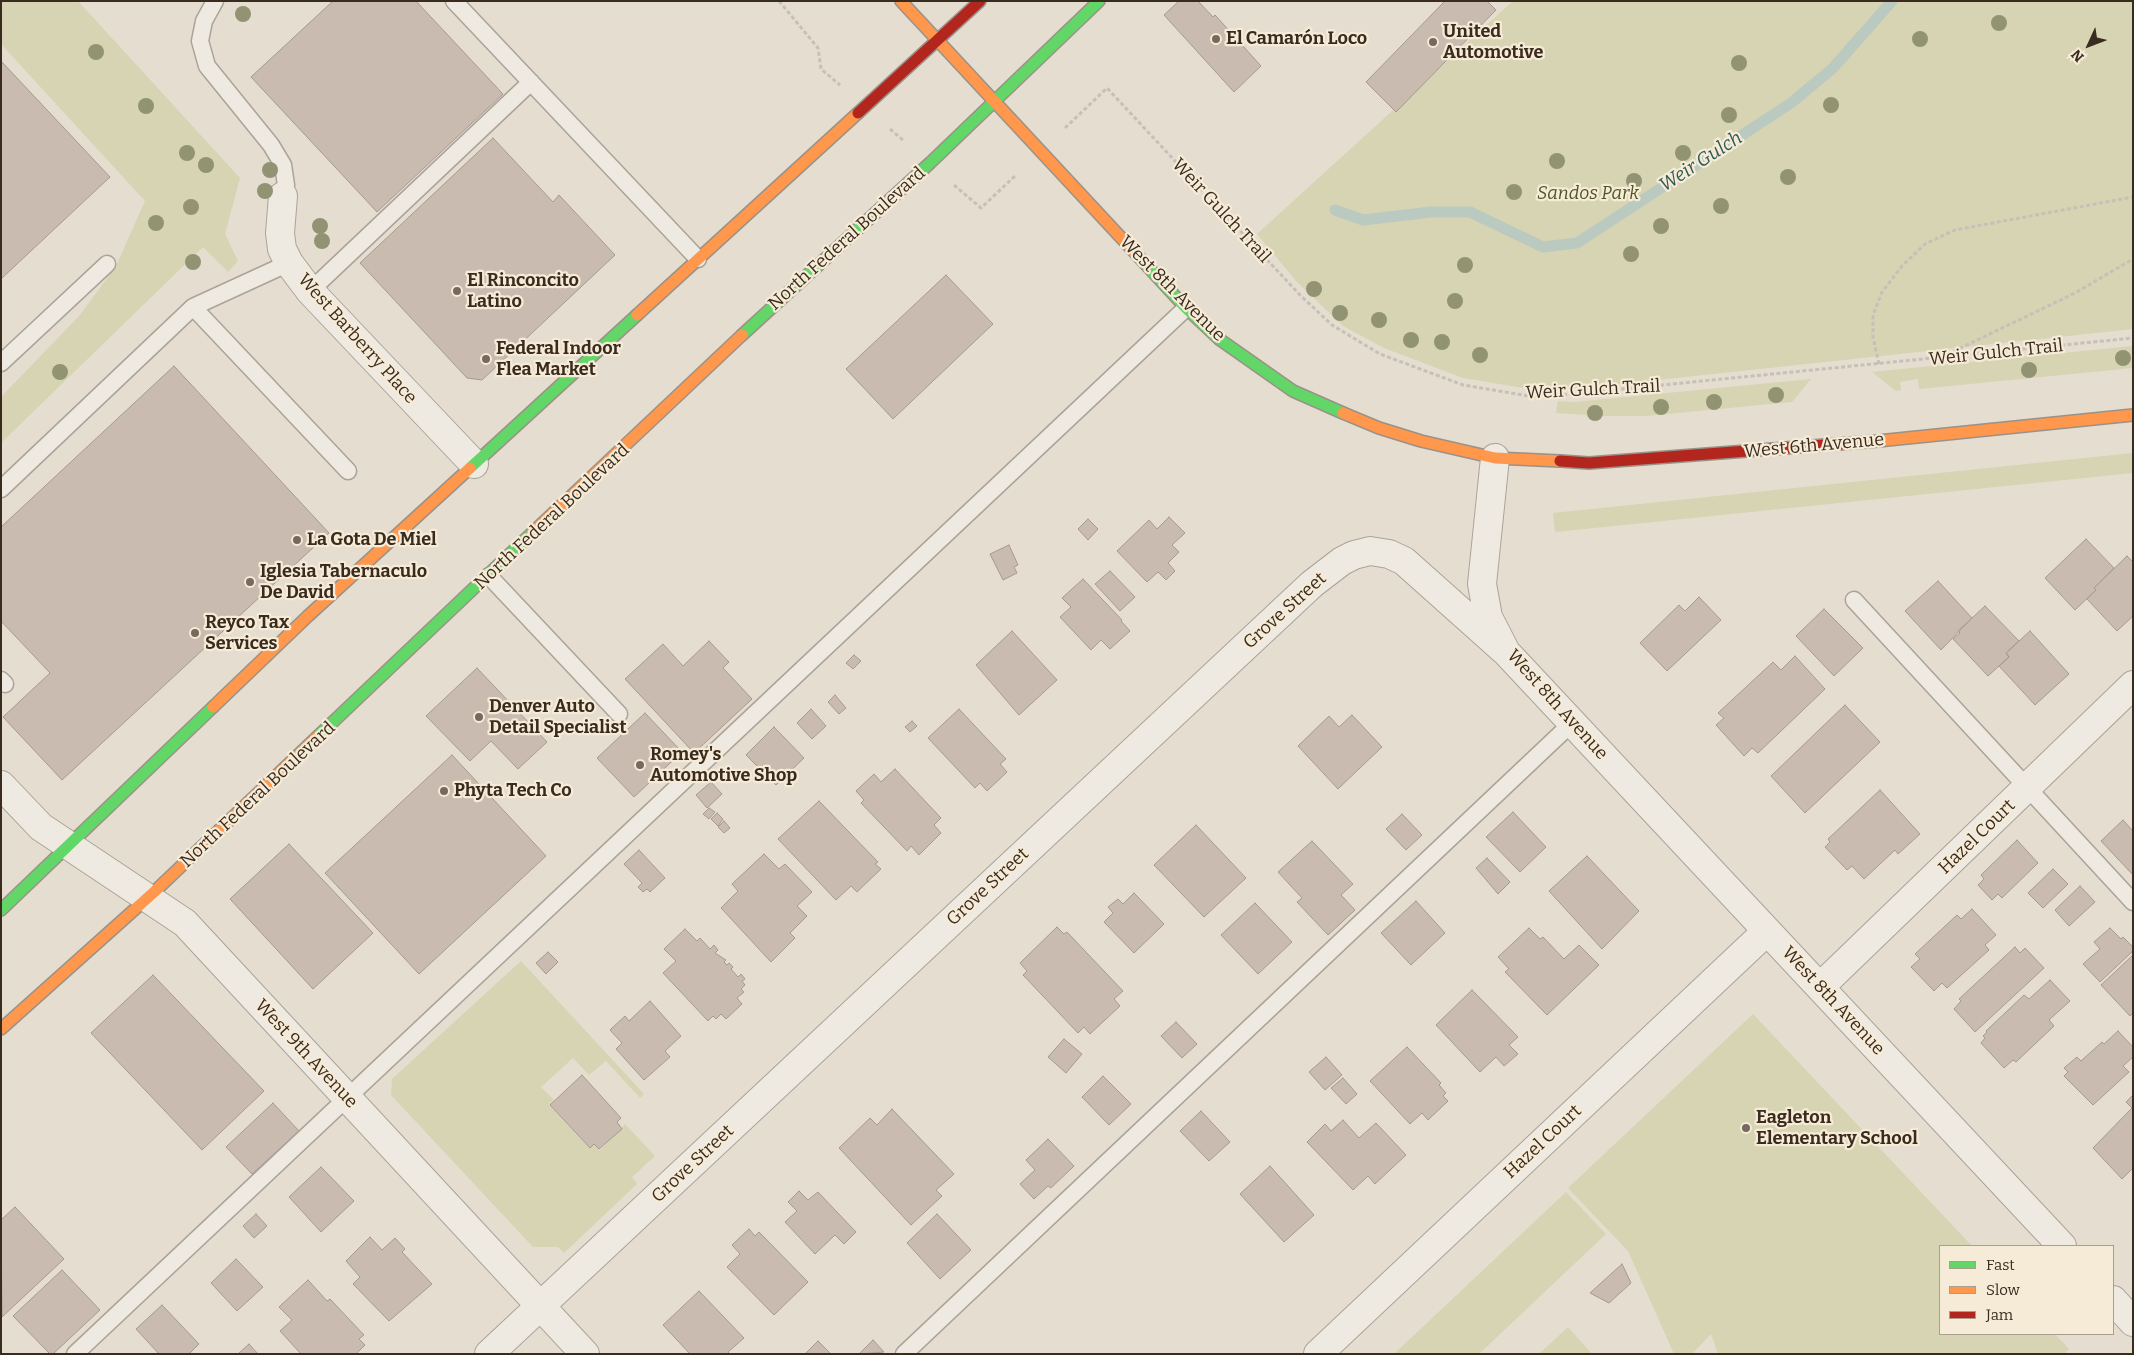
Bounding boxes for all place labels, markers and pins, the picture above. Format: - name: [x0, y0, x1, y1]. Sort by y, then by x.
- place label: United Automotive: [1443, 21, 1543, 64]
- place label: El Camarón Loco: [1226, 28, 1367, 50]
- marker: El Camarón Loco: [1210, 33, 1222, 45]
- marker: United Automotive: [1427, 36, 1439, 48]
- place label: El Rinconcito Latino: [467, 270, 579, 312]
- marker: El Rinconcito Latino: [451, 285, 463, 297]
- place label: Federal Indoor Flea Market: [496, 338, 621, 380]
- marker: Federal Indoor Flea Market: [480, 353, 492, 365]
- place label: La Gota De Miel: [307, 529, 437, 551]
- marker: La Gota De Miel: [291, 534, 303, 546]
- place label: Iglesia Tabernaculo De David: [260, 561, 427, 604]
- marker: Iglesia Tabernaculo De David: [244, 576, 256, 588]
- place label: Reyco Tax Services: [205, 612, 289, 654]
- marker: Reyco Tax Services: [189, 627, 201, 639]
- place label: Denver Auto Detail Specialist: [489, 696, 627, 739]
- marker: Denver Auto Detail Specialist: [473, 711, 485, 723]
- place label: Romey's Automotive Shop: [650, 744, 797, 786]
- marker: Romey's Automotive Shop: [634, 759, 646, 771]
- place label: Phyta Tech Co: [454, 780, 572, 802]
- marker: Phyta Tech Co: [438, 785, 450, 797]
- place label: Eagleton Elementary School: [1756, 1107, 1918, 1150]
- marker: Eagleton Elementary School: [1740, 1122, 1752, 1134]

